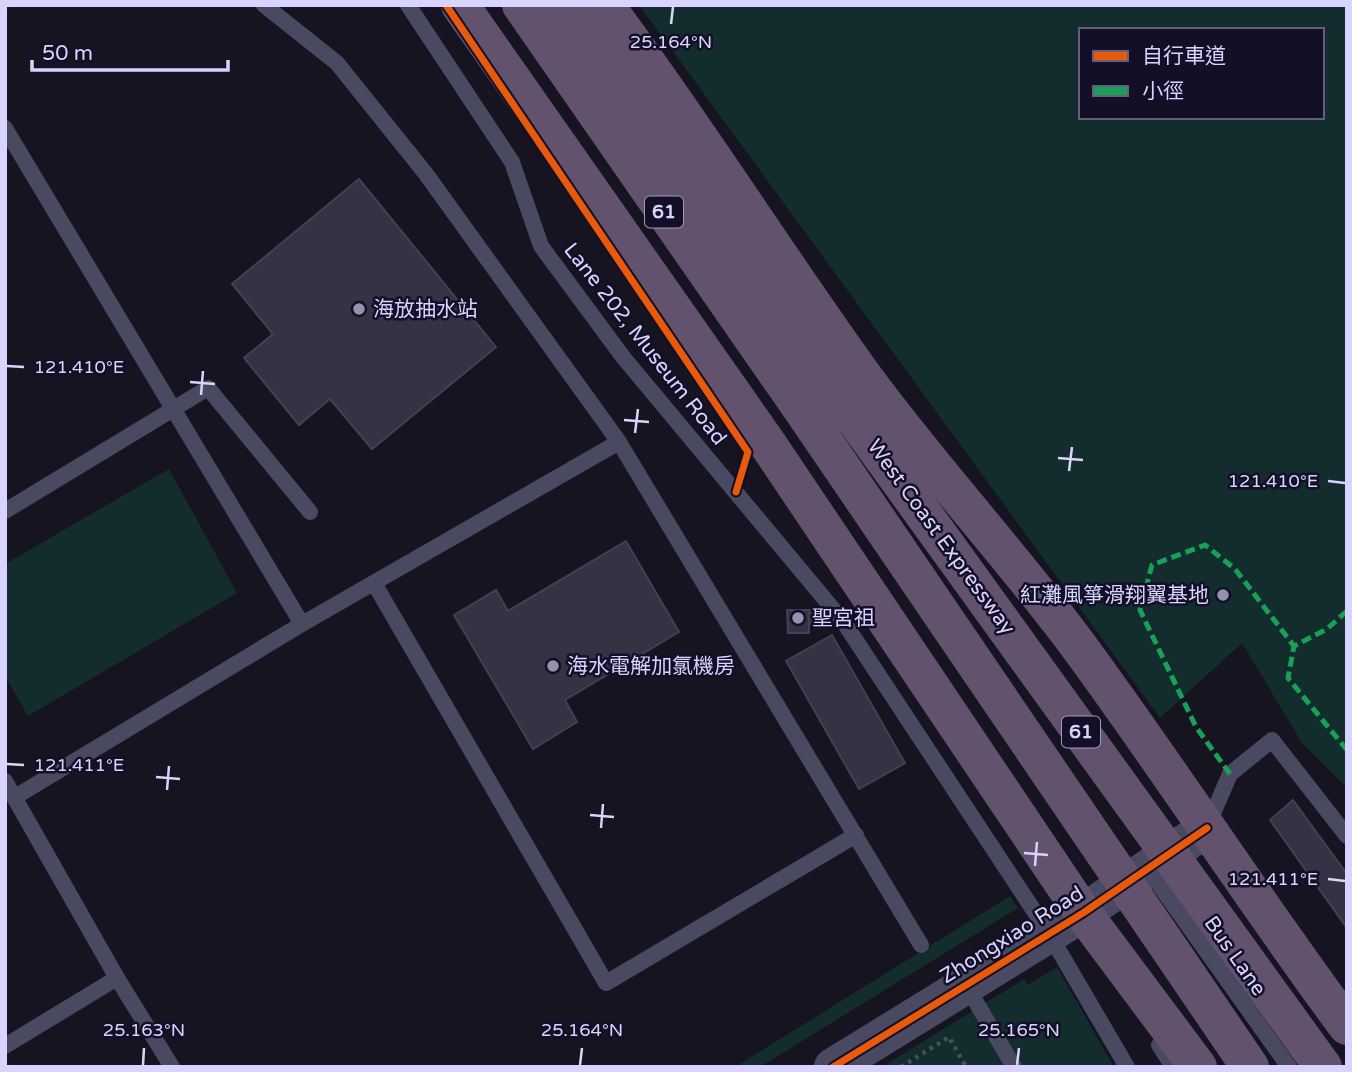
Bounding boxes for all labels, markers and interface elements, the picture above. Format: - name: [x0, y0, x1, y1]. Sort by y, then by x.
- scale bar: [32, 28, 228, 72]
- legend: [1079, 28, 1324, 119]
- text: 25.164°N: [630, 31, 712, 53]
- text: 50 m: [42, 41, 93, 66]
- text: 自行車道: [1142, 44, 1226, 69]
- text: 小徑: [1142, 79, 1184, 104]
- road number: 61: [645, 196, 683, 228]
- street label: Lane 202, Museum Road: [558, 238, 732, 450]
- place label: 海放抽水站: [373, 297, 478, 322]
- marker: 海放抽水站: [351, 301, 367, 317]
- text: 121.410°E: [34, 356, 124, 378]
- street label: West Coast Expressway: [862, 435, 1020, 639]
- text: 121.410°E: [1228, 470, 1318, 492]
- place label: 紅灘風箏滑翔翼基地: [1020, 583, 1209, 608]
- marker: 紅灘風箏滑翔翼基地: [1215, 587, 1231, 603]
- place label: 聖宮祖: [812, 606, 875, 631]
- marker: 聖宮祖: [790, 610, 806, 626]
- place label: 海水電解加氯機房: [567, 654, 735, 679]
- marker: 海水電解加氯機房: [545, 658, 561, 674]
- road number: 61: [1062, 716, 1100, 748]
- text: 121.411°E: [34, 754, 124, 776]
- text: 121.411°E: [1228, 868, 1318, 890]
- street label: Zhongxiao Road: [936, 881, 1088, 989]
- street label: Bus Lane: [1199, 911, 1271, 1001]
- text: 25.163°N: [103, 1019, 185, 1041]
- text: 25.164°N: [541, 1019, 623, 1041]
- text: 25.165°N: [978, 1019, 1060, 1041]

